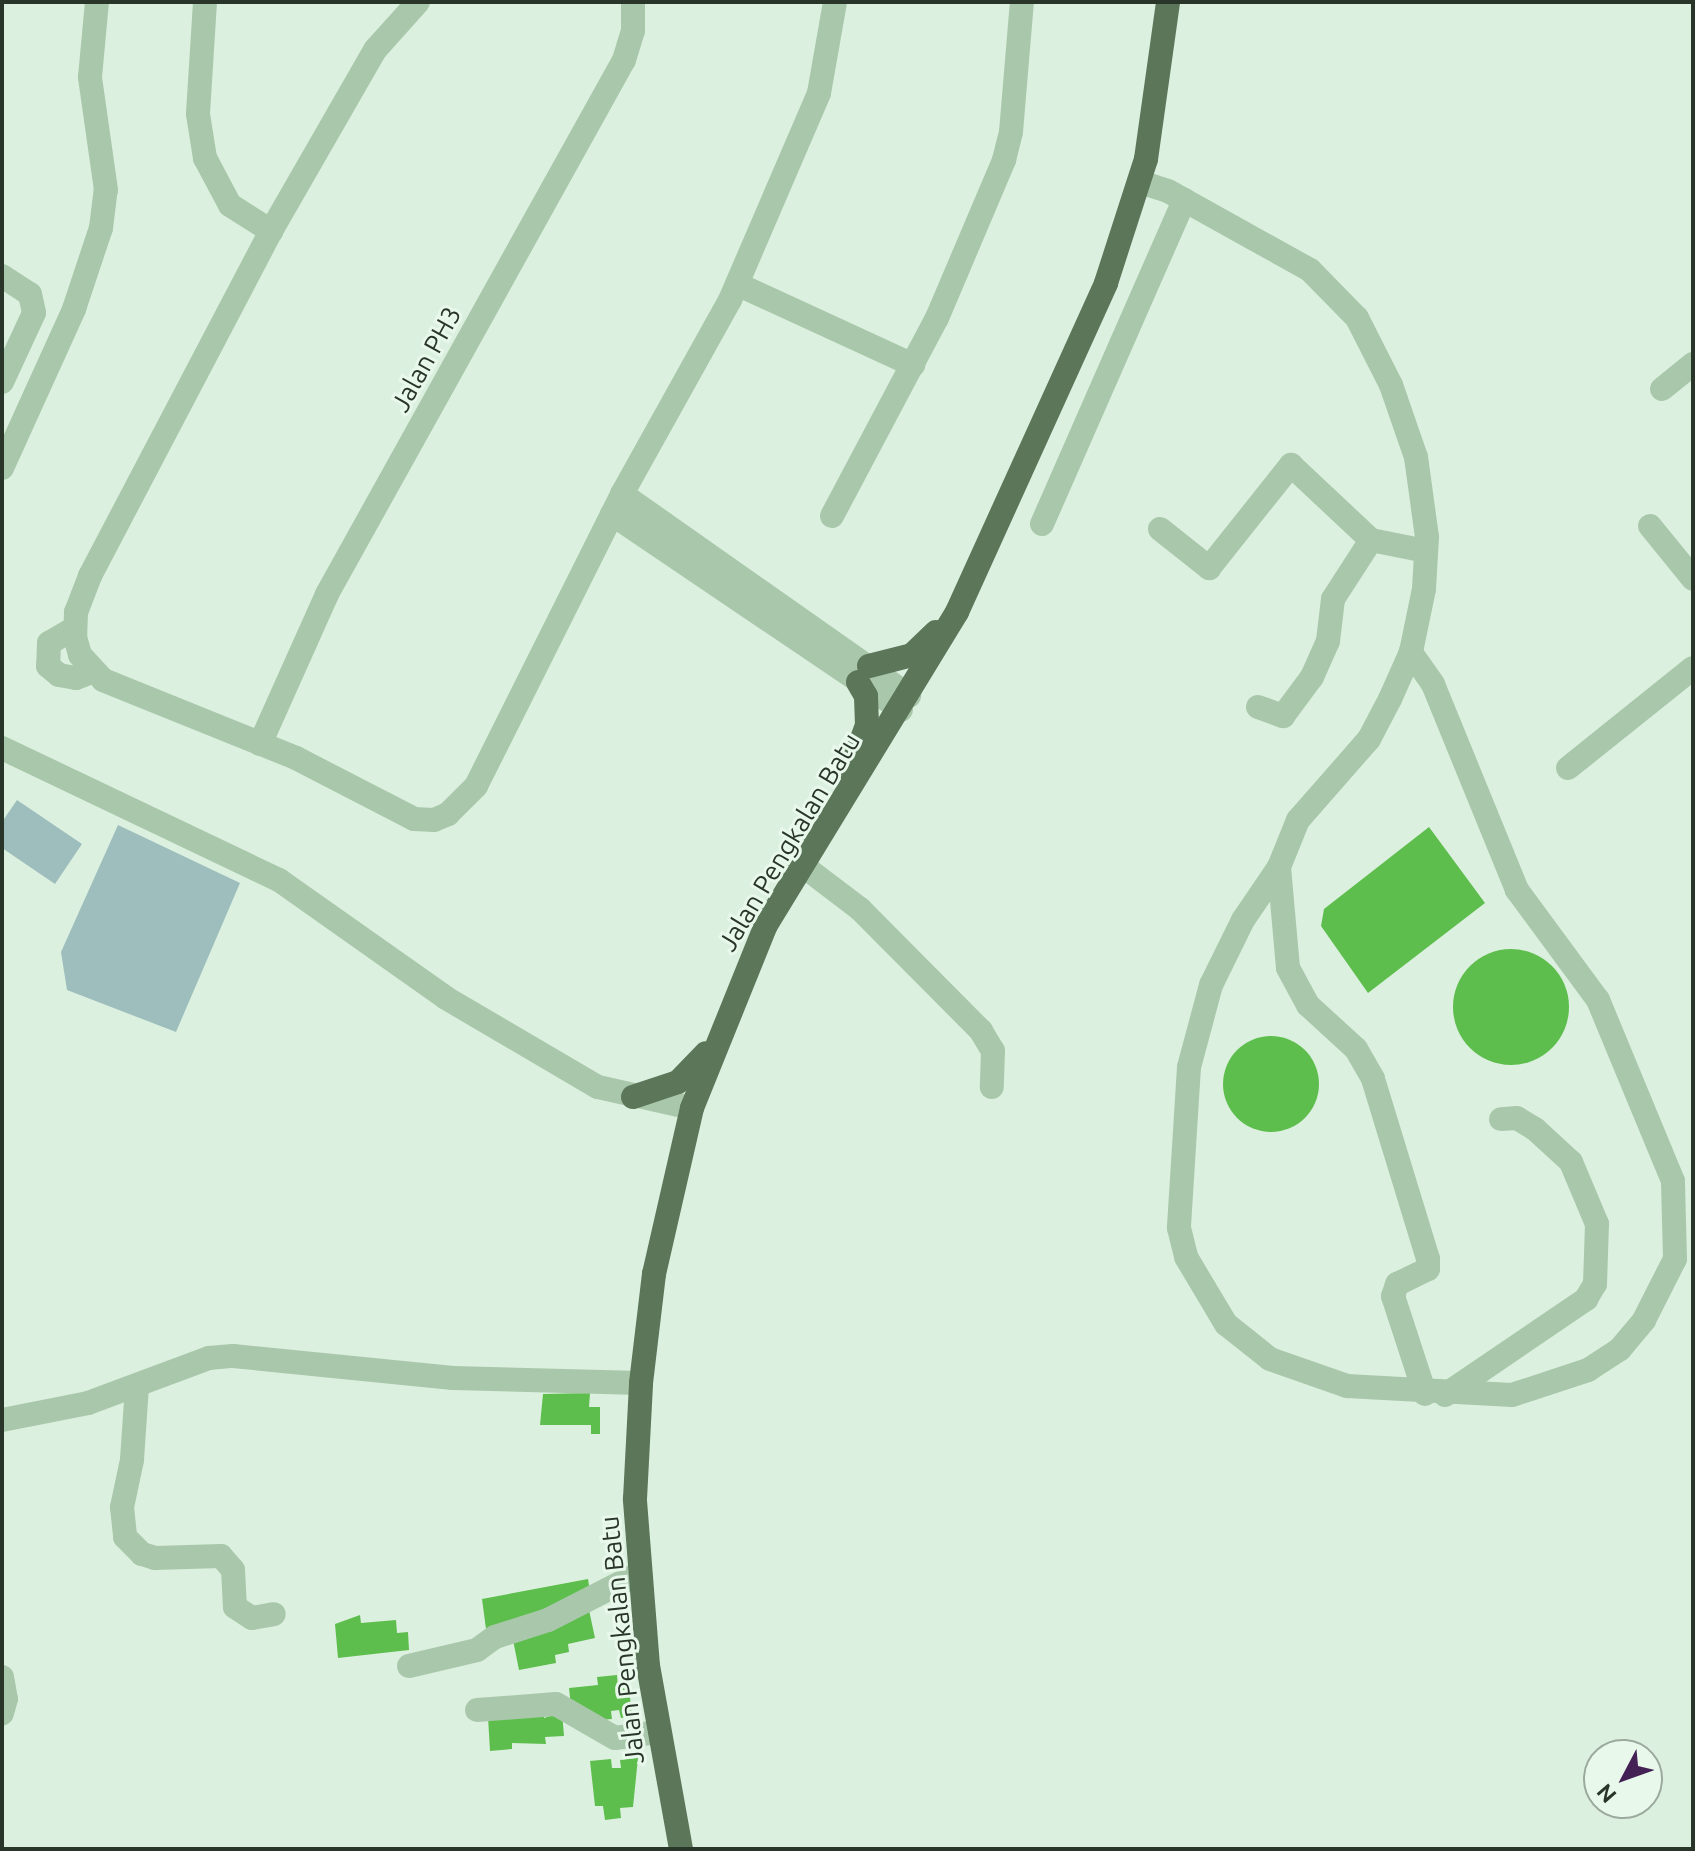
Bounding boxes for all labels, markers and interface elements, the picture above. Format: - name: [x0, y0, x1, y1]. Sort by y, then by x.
- street label: Jalan PH3: [384, 301, 468, 417]
- street label: Jalan Pengkalan Batu: [712, 727, 866, 957]
- street label: Jalan Pengkalan Batu: [593, 1515, 651, 1765]
- north arrow: [1583, 1739, 1663, 1819]
- text: N: [1591, 1779, 1621, 1808]

